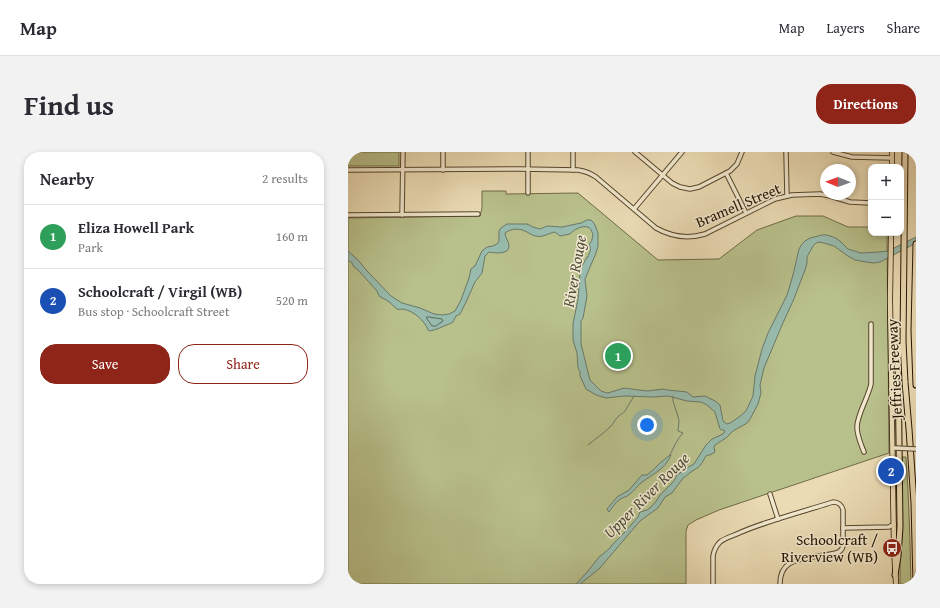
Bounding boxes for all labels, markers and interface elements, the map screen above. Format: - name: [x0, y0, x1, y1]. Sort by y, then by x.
- text: Map: [20, 14, 57, 42]
- text: Map: [779, 18, 805, 38]
- text: Layers: [827, 18, 865, 38]
- text: Share: [887, 18, 920, 38]
- text: Find us: [24, 84, 114, 125]
- button: Directions: [816, 84, 916, 124]
- north arrow: [820, 164, 856, 200]
- map controls: [868, 164, 904, 236]
- button: +: [868, 164, 904, 200]
- text: Nearby: [40, 166, 94, 191]
- text: 2 results: [262, 169, 308, 188]
- street label: Bramell Street: [692, 177, 784, 232]
- button: −: [868, 200, 904, 236]
- text: Eliza Howell Park: [78, 217, 194, 238]
- text: 1: [50, 227, 56, 246]
- text: 160 m: [276, 227, 308, 246]
- water label: River Rouge: [556, 233, 592, 310]
- text: Park: [78, 238, 103, 257]
- text: Schoolcraft / Virgil (WB): [78, 281, 242, 302]
- text: 2: [50, 291, 56, 310]
- text: 520 m: [276, 291, 308, 310]
- text: Bus stop · Schoolcraft Street: [78, 302, 230, 321]
- street label: Jeffries Freeway: [881, 318, 907, 422]
- pin: 1: [605, 341, 631, 371]
- button: Save: [40, 344, 170, 384]
- button: Share: [178, 344, 308, 384]
- your location: [637, 415, 657, 435]
- water label: Upper River Rouge: [597, 446, 695, 544]
- pin: 2: [878, 456, 904, 486]
- place label: Schoolcraft / Riverview (WB): [781, 529, 878, 567]
- bus stop icon: Schoolcraft / Riverview (WB): [881, 537, 903, 559]

